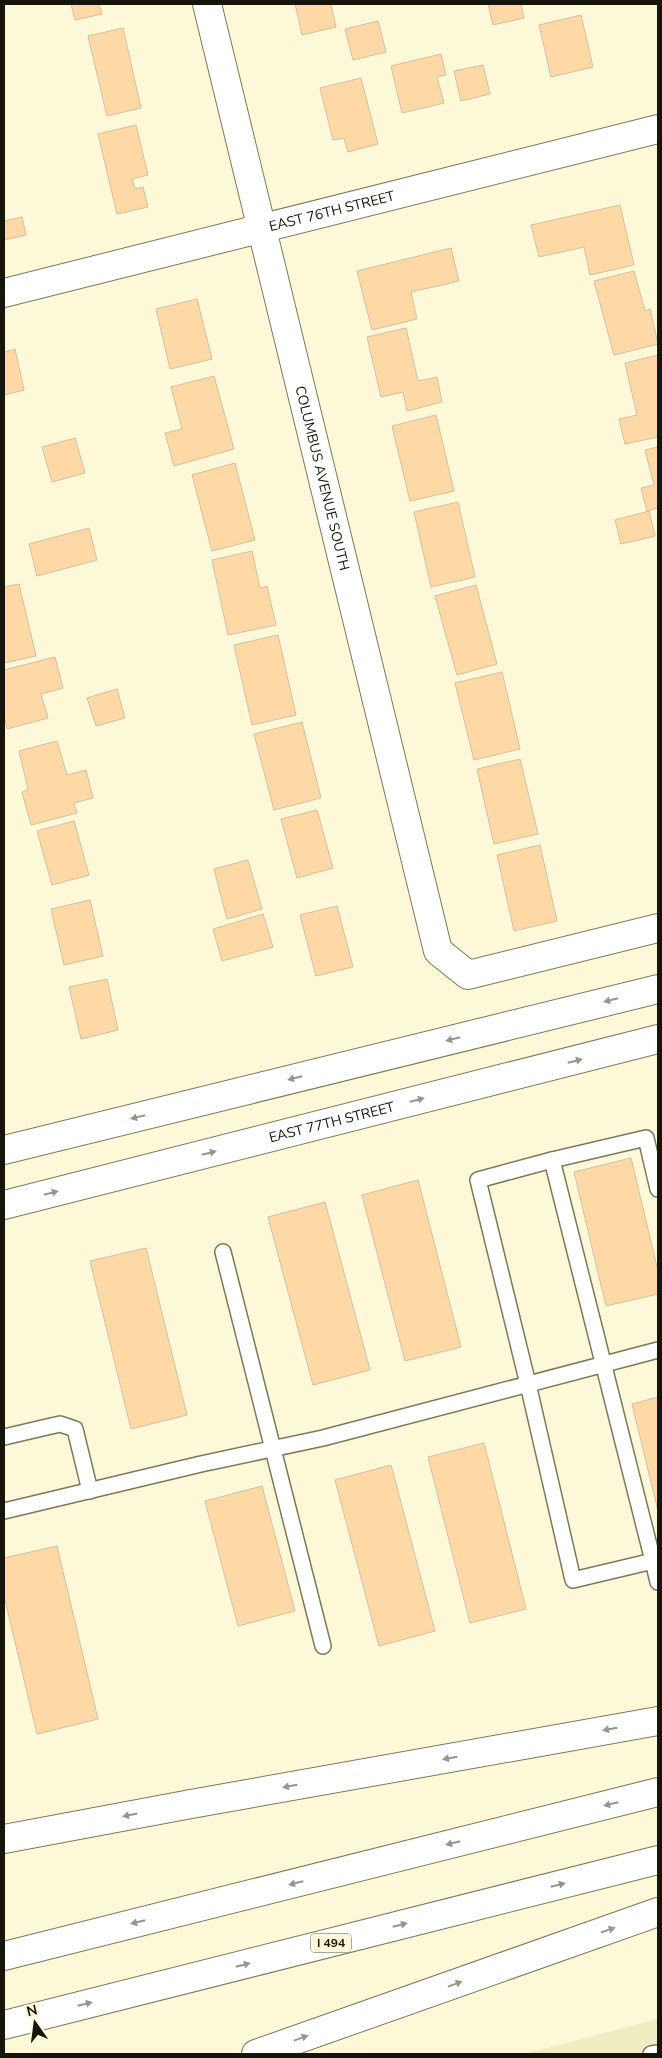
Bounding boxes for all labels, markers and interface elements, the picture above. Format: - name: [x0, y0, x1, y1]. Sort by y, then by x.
- street label: EAST 76TH STREET: [267, 186, 397, 236]
- street label: COLUMBUS AVENUE SOUTH: [291, 384, 354, 572]
- one-way arrow: [603, 996, 618, 1004]
- one-way arrow: [446, 1035, 461, 1043]
- one-way arrow: [567, 1056, 582, 1064]
- one-way arrow: [288, 1074, 303, 1082]
- one-way arrow: [410, 1096, 425, 1104]
- street label: EAST 77TH STREET: [267, 1097, 397, 1147]
- one-way arrow: [130, 1113, 145, 1121]
- one-way arrow: [201, 1149, 216, 1157]
- one-way arrow: [43, 1189, 59, 1197]
- one-way arrow: [602, 1726, 618, 1734]
- one-way arrow: [442, 1754, 458, 1762]
- one-way arrow: [282, 1783, 298, 1791]
- one-way arrow: [603, 1800, 618, 1808]
- one-way arrow: [122, 1812, 138, 1820]
- one-way arrow: [446, 1839, 461, 1847]
- one-way arrow: [288, 1879, 303, 1887]
- one-way arrow: [550, 1881, 565, 1889]
- one-way arrow: [131, 1919, 146, 1927]
- one-way arrow: [393, 1921, 408, 1929]
- one-way arrow: [601, 1926, 616, 1934]
- road number: I 494: [311, 1934, 351, 1952]
- one-way arrow: [235, 1961, 250, 1969]
- one-way arrow: [447, 1980, 462, 1987]
- north arrow: [10, 1998, 60, 2048]
- text: N: [25, 2000, 39, 2021]
- one-way arrow: [77, 2000, 92, 2008]
- one-way arrow: [294, 2034, 309, 2041]

